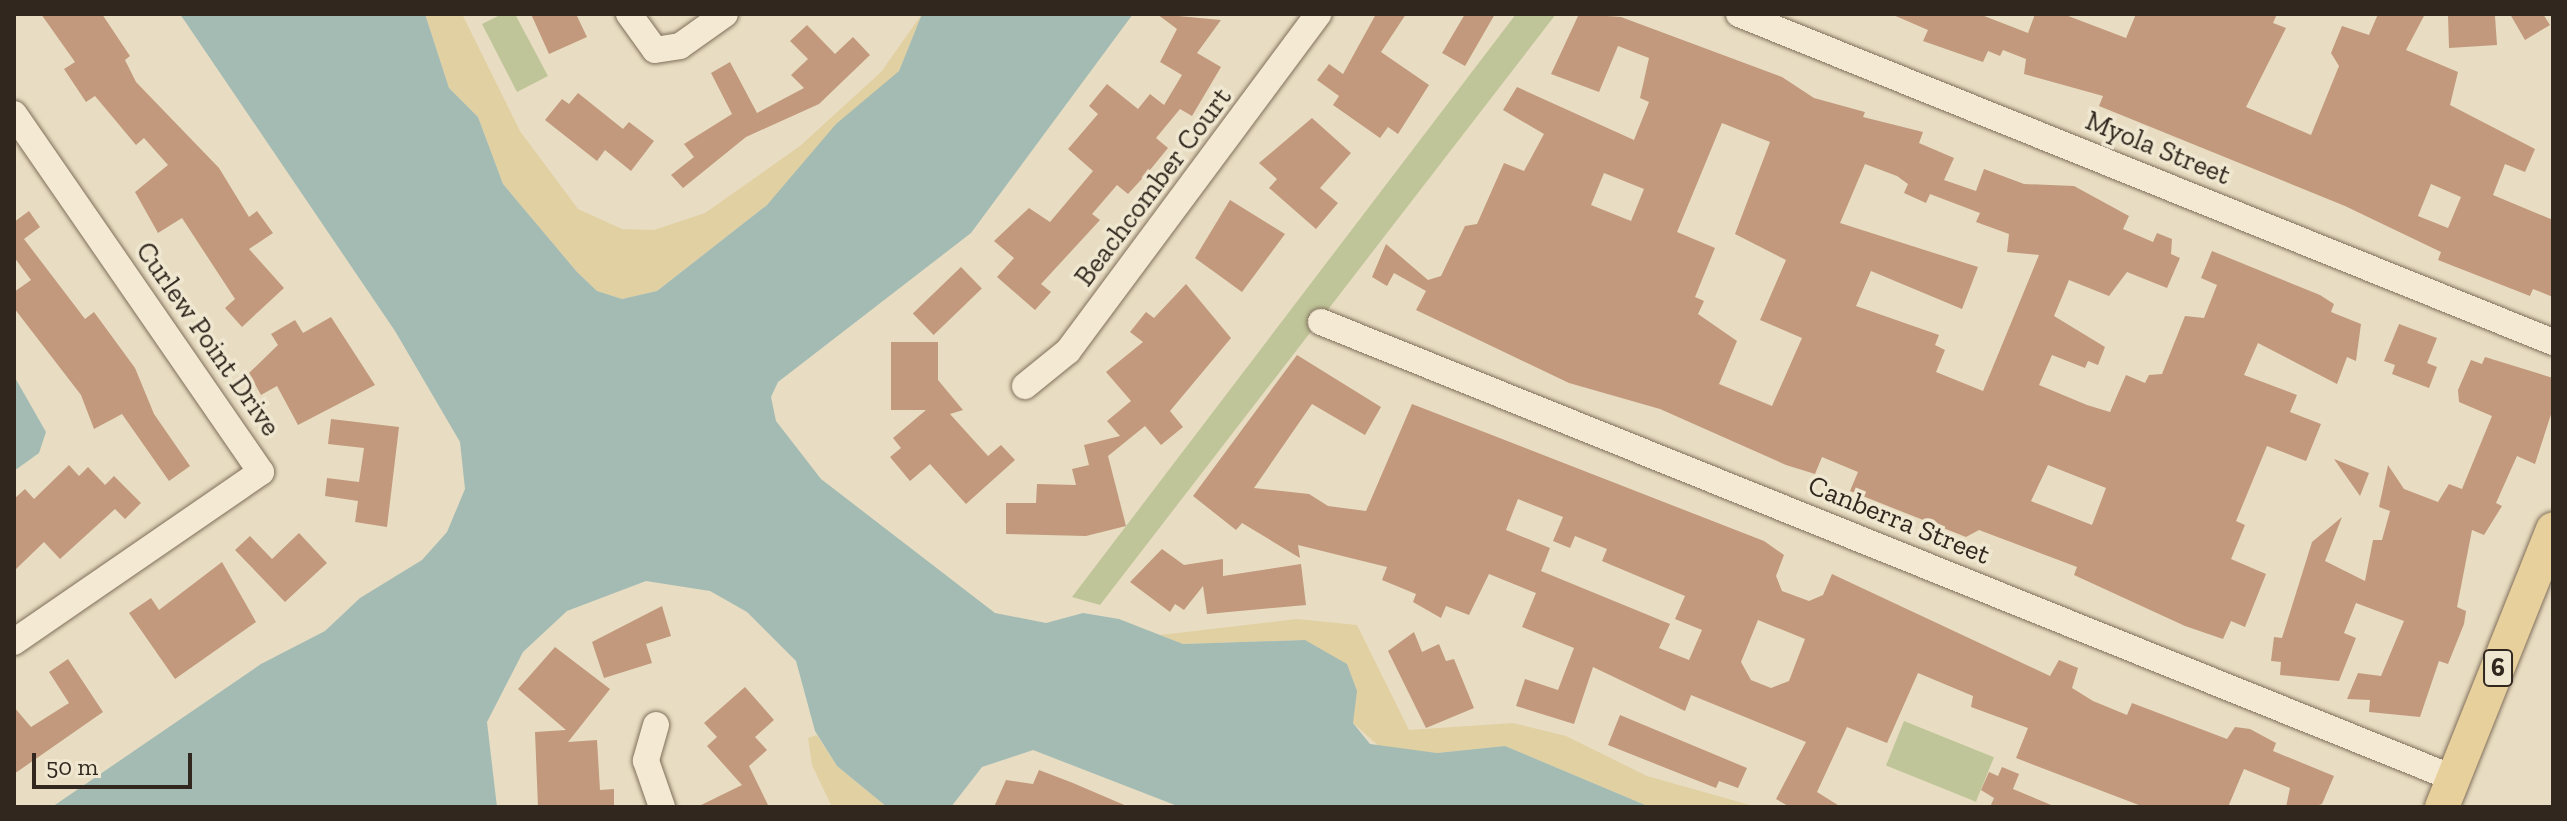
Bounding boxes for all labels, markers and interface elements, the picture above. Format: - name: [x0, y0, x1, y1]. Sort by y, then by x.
- street label: Beachcomber Court: [1067, 81, 1239, 293]
- street label: Myola Street: [2081, 104, 2235, 192]
- street label: Curlew Point Drive: [128, 235, 288, 443]
- street label: Canberra Street: [1803, 468, 1995, 572]
- road number: 6: [2482, 646, 2514, 690]
- scale bar: [36, 737, 196, 787]
- text: 50 m: [46, 752, 98, 781]

